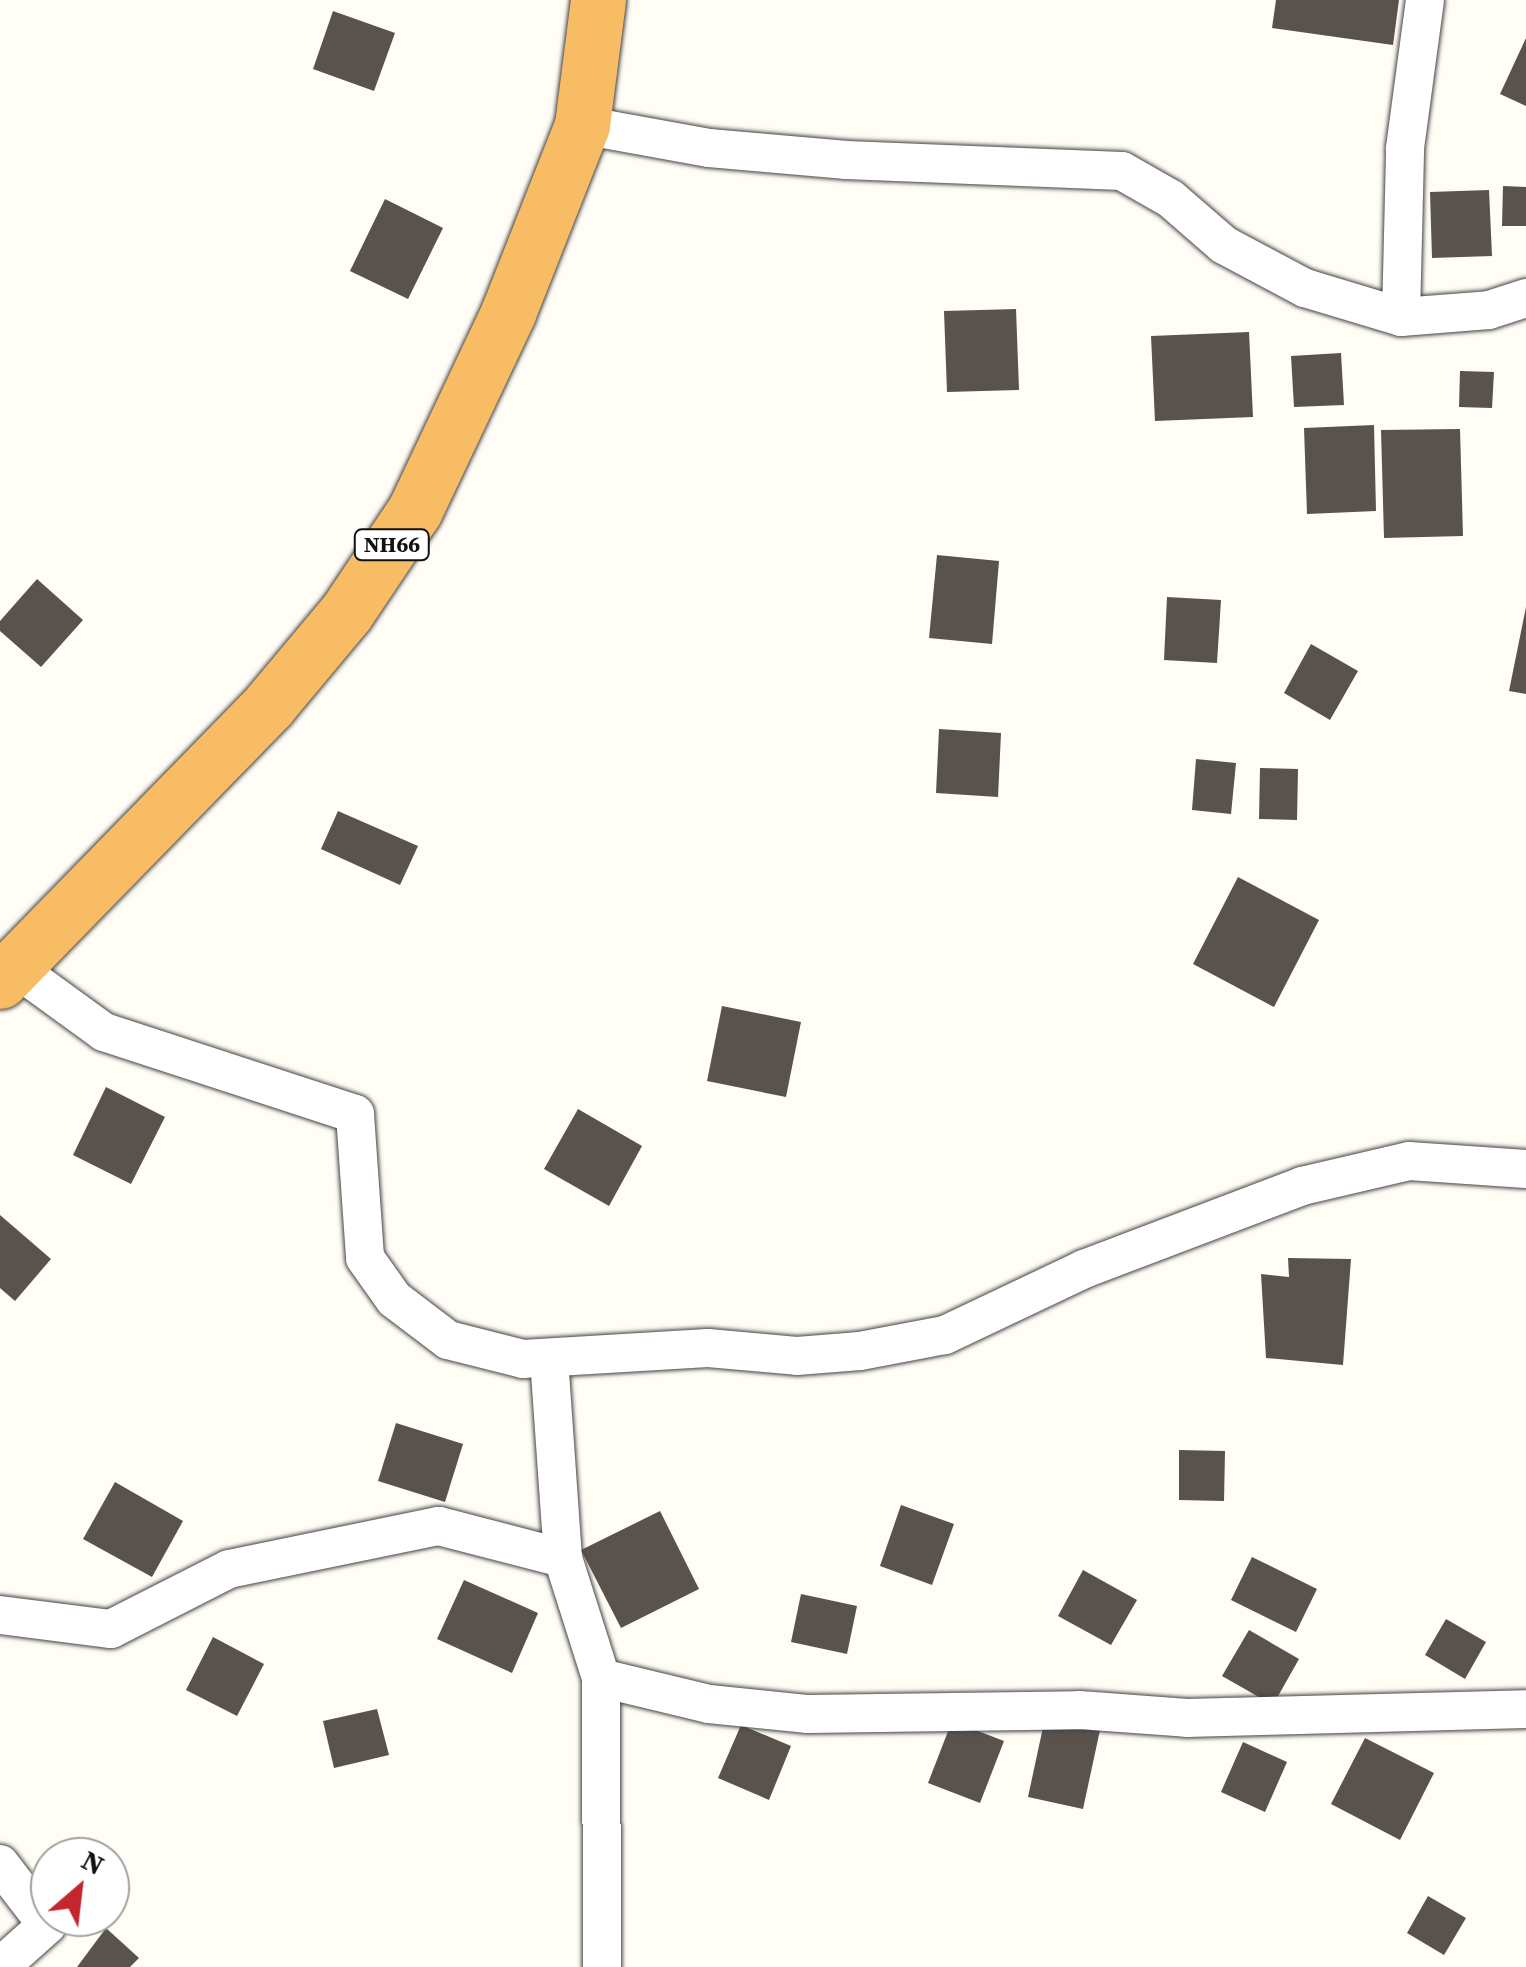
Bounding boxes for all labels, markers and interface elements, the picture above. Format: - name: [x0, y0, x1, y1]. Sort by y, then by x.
- road number: NH66: [352, 528, 432, 562]
- north arrow: [30, 1837, 130, 1937]
- text: N: [75, 1841, 111, 1884]

